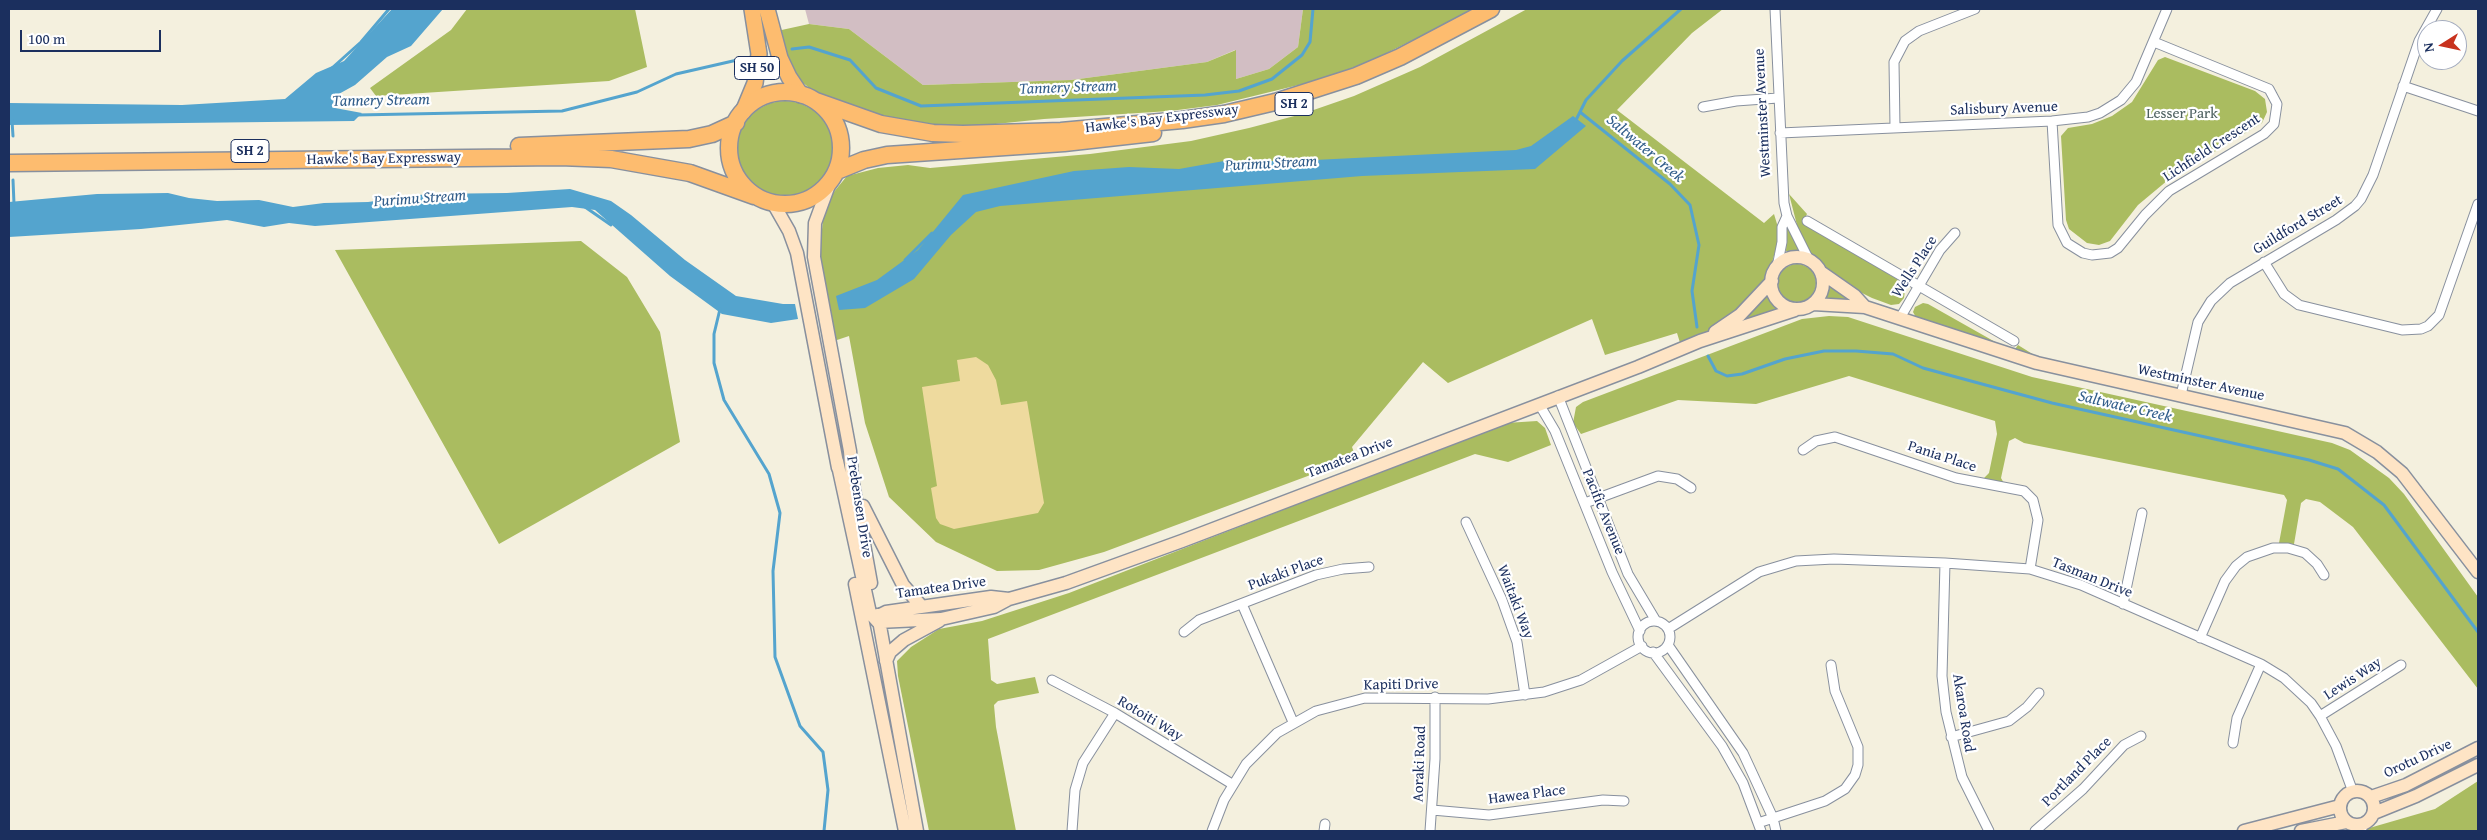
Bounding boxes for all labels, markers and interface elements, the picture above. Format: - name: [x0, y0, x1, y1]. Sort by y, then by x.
- scale bar: [22, 20, 164, 52]
- north arrow: [2417, 20, 2467, 70]
- text: 100 m: [28, 28, 65, 49]
- text: N: [2418, 41, 2439, 54]
- street label: Westminster Avenue: [1751, 48, 1775, 178]
- road number: SH 50: [734, 56, 780, 80]
- water label: Tannery Stream: [1019, 77, 1117, 99]
- water label: Tannery Stream: [332, 91, 430, 111]
- road number: SH 2: [1275, 92, 1313, 116]
- street label: Salisbury Avenue: [1950, 98, 2058, 120]
- street label: Hawke's Bay Expressway: [1084, 101, 1240, 137]
- park label: Lesser Park: [2146, 105, 2218, 123]
- street label: Lichfield Crescent: [2160, 110, 2264, 186]
- water label: Saltwater Creek: [1602, 111, 1688, 187]
- road number: SH 2: [231, 140, 269, 162]
- street label: Hawke's Bay Expressway: [307, 149, 461, 169]
- water label: Purimu Stream: [1224, 152, 1318, 176]
- water label: Purimu Stream: [373, 186, 467, 212]
- street label: Guildford Street: [2250, 191, 2346, 259]
- street label: Wells Place: [1888, 233, 1942, 301]
- street label: Westminster Avenue: [2136, 361, 2266, 405]
- water label: Saltwater Creek: [2076, 387, 2174, 427]
- street label: Tamatea Drive: [1304, 433, 1396, 483]
- street label: Pania Place: [1905, 437, 1979, 477]
- street label: Prebensen Drive: [842, 455, 876, 559]
- street label: Pacific Avenue: [1578, 466, 1628, 558]
- street label: Pukaki Place: [1246, 551, 1326, 595]
- street label: Tasman Drive: [2049, 554, 2135, 602]
- street label: Waitaki Way: [1493, 563, 1537, 641]
- street label: Tamatea Drive: [895, 573, 987, 603]
- street label: Lewis Way: [2321, 654, 2385, 704]
- street label: Akaroa Road: [1948, 672, 1978, 754]
- street label: Kapiti Drive: [1363, 675, 1439, 695]
- street label: Rotoiti Way: [1114, 692, 1186, 746]
- street label: Aoraki Road: [1410, 726, 1430, 802]
- street label: Portland Place: [2038, 733, 2116, 811]
- street label: Orotu Drive: [2381, 735, 2455, 783]
- street label: Hawea Place: [1487, 781, 1567, 809]

